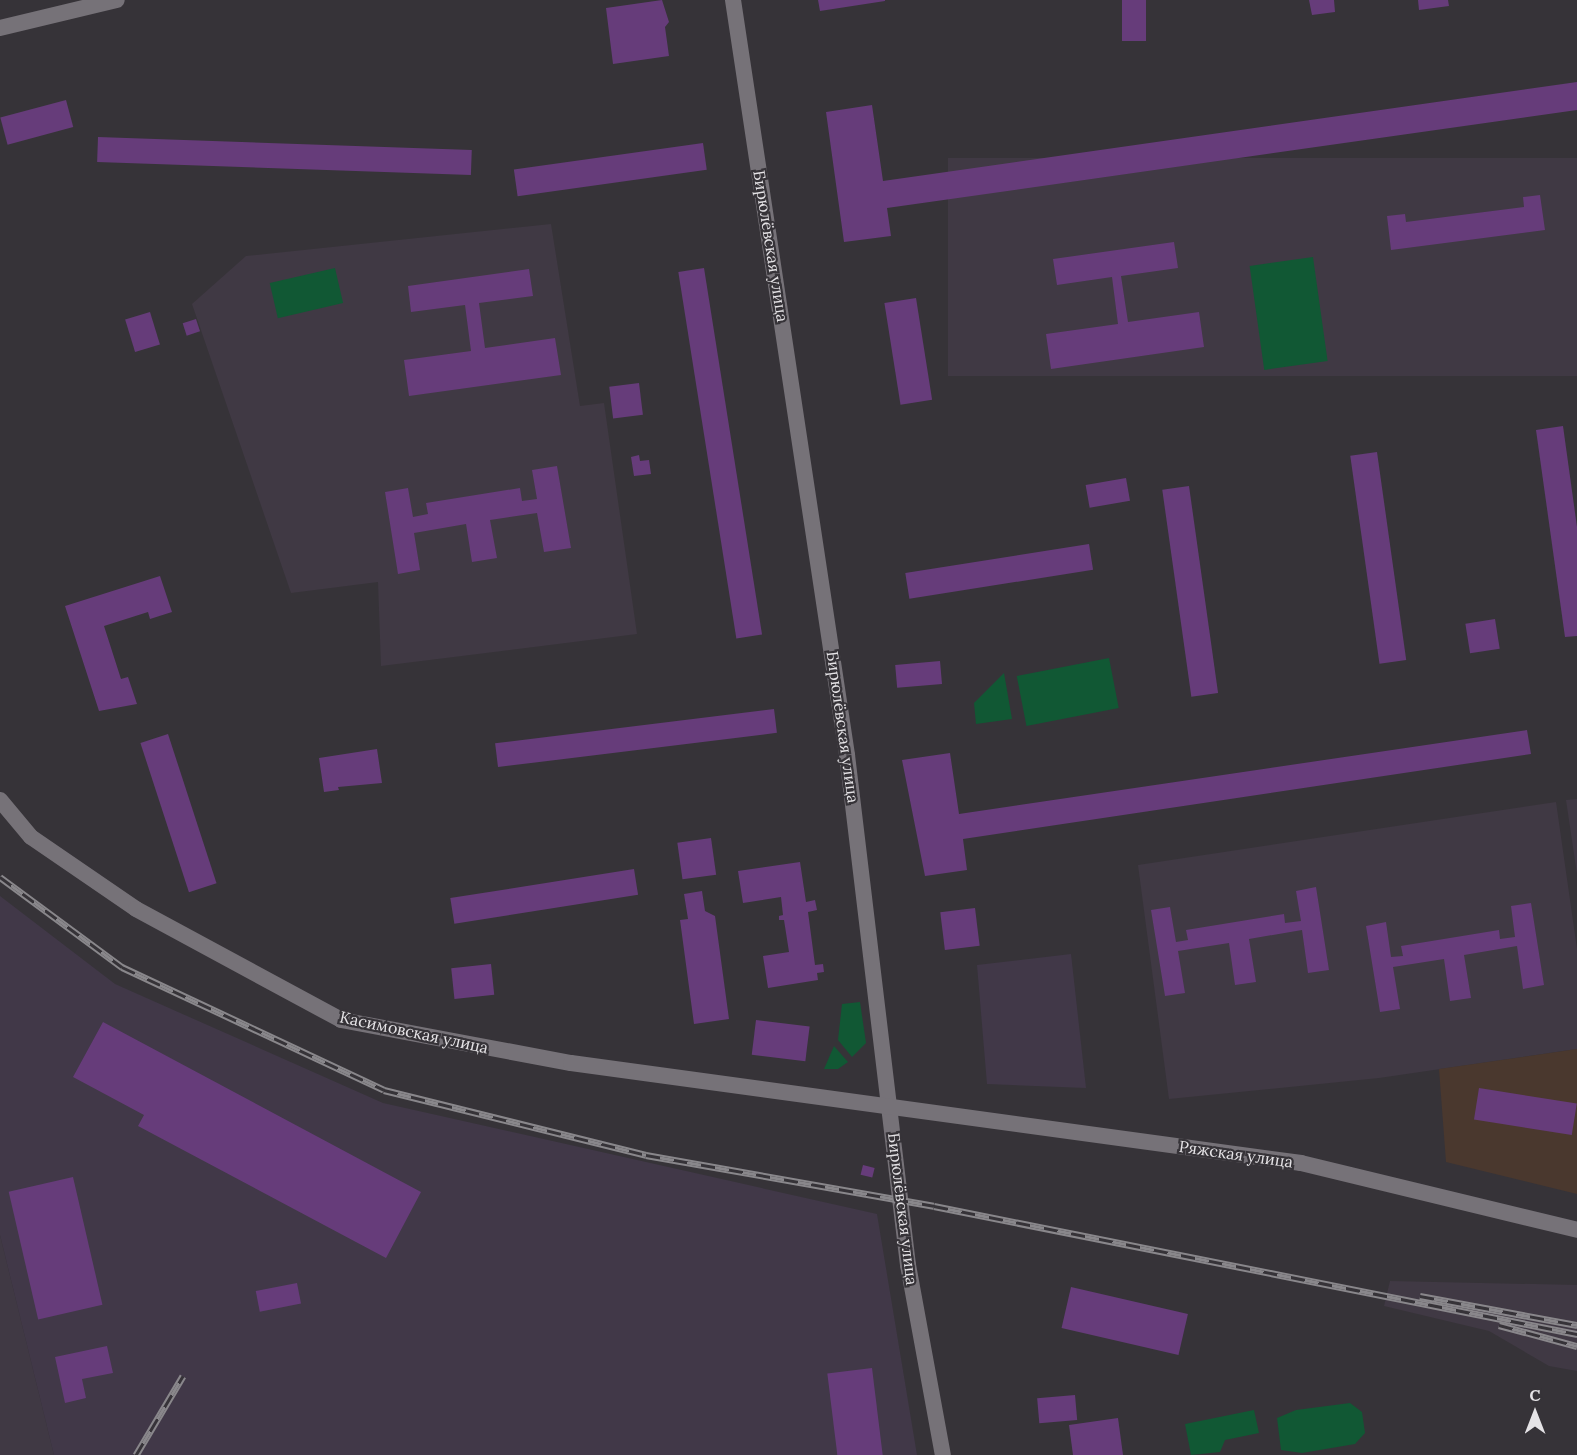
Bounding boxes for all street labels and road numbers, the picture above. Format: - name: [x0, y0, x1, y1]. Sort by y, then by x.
- street label: Бирюлёвская улица: [750, 169, 792, 323]
- street label: Бирюлёвская улица: [823, 650, 863, 804]
- street label: Касимовская улица: [338, 1007, 490, 1057]
- street label: Бирюлёвская улица: [884, 1132, 922, 1286]
- street label: Ряжская улица: [1178, 1136, 1294, 1172]

